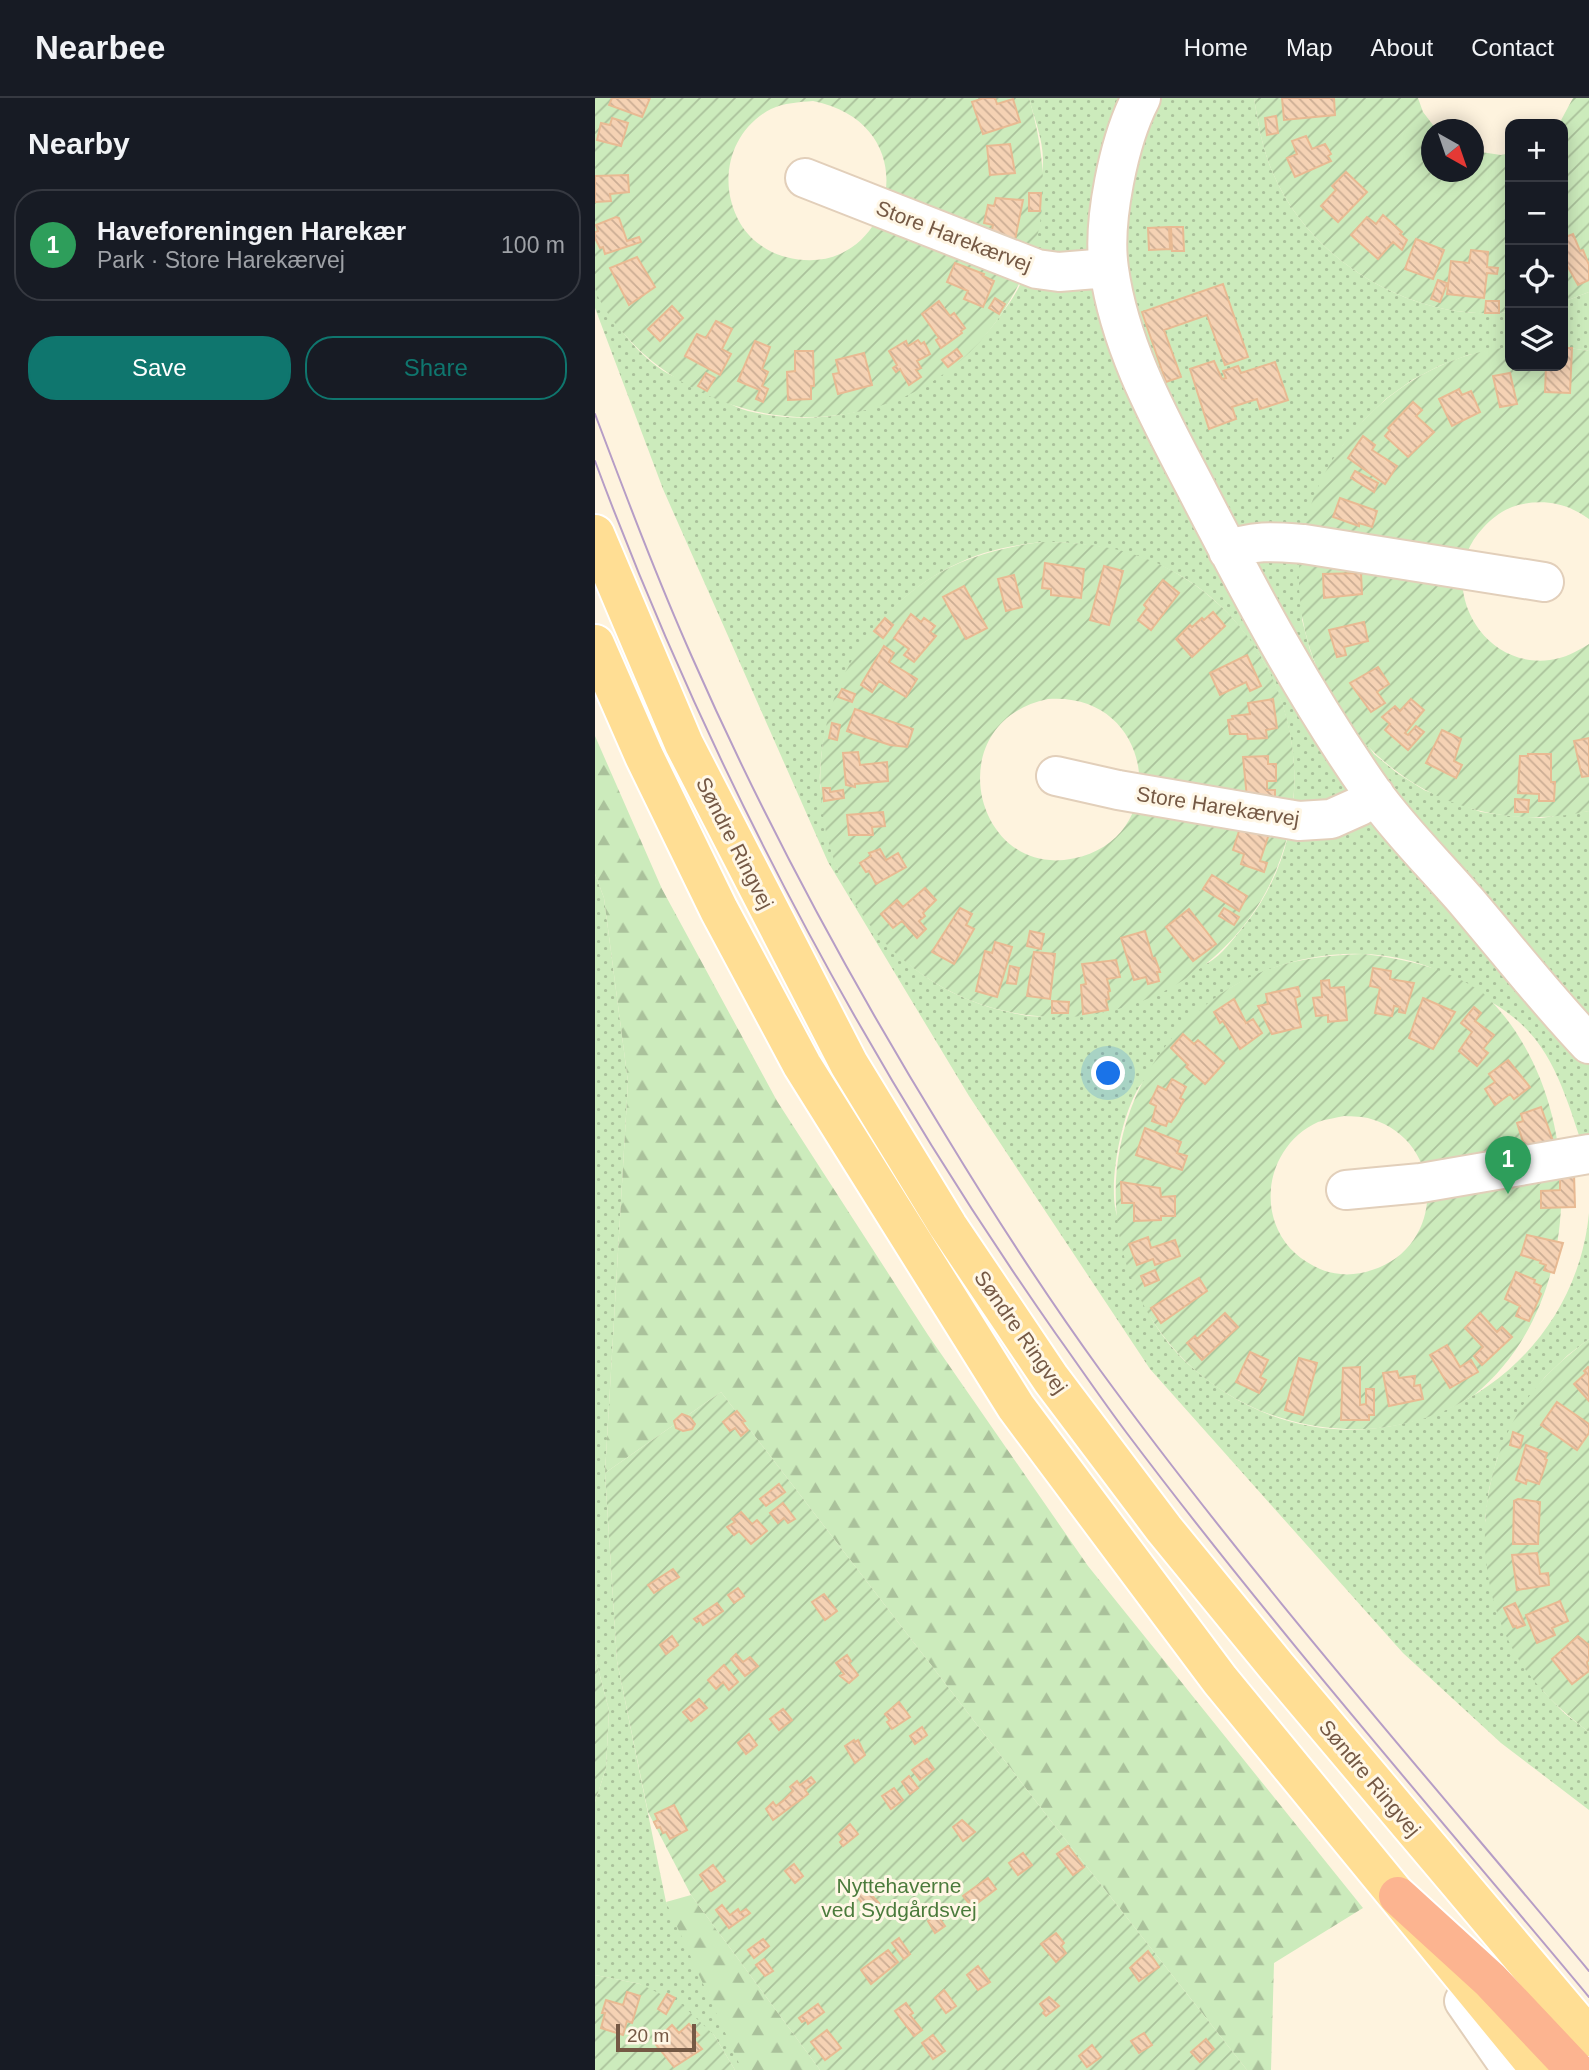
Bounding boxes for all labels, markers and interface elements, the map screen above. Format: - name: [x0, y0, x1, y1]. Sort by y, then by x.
- text: Nearbee: [35, 29, 165, 66]
- text: Home: [1184, 34, 1248, 61]
- text: Map: [1286, 34, 1333, 61]
- text: About: [1371, 34, 1433, 61]
- text: Contact: [1471, 34, 1554, 61]
- north arrow: [1421, 119, 1484, 182]
- map controls: [1505, 119, 1568, 371]
- button: +: [1505, 119, 1568, 182]
- text: Nearby: [28, 127, 130, 160]
- button: −: [1505, 182, 1568, 245]
- street label: Store Harekærvej: [873, 196, 1035, 276]
- text: Haveforeningen Harekær: [97, 216, 406, 246]
- text: 1: [47, 232, 59, 258]
- text: 100 m: [501, 232, 565, 258]
- button: locate: [1505, 245, 1568, 308]
- text: Park · Store Harekærvej: [97, 247, 345, 273]
- button: layers: [1505, 308, 1568, 371]
- button: Save: [28, 336, 291, 400]
- button: Share: [305, 336, 567, 400]
- street label: Søndre Ringvej: [692, 773, 778, 913]
- street label: Store Harekærvej: [1135, 782, 1301, 830]
- your location: [1091, 1056, 1125, 1090]
- pin: 1: [1485, 1136, 1531, 1194]
- street label: Søndre Ringvej: [970, 1266, 1072, 1398]
- street label: Søndre Ringvej: [1315, 1715, 1425, 1841]
- park label: Nyttehaverne ved Sydgårdsvej: [821, 1874, 977, 1921]
- scale bar: [616, 2021, 697, 2053]
- text: 20 m: [627, 2025, 669, 2046]

